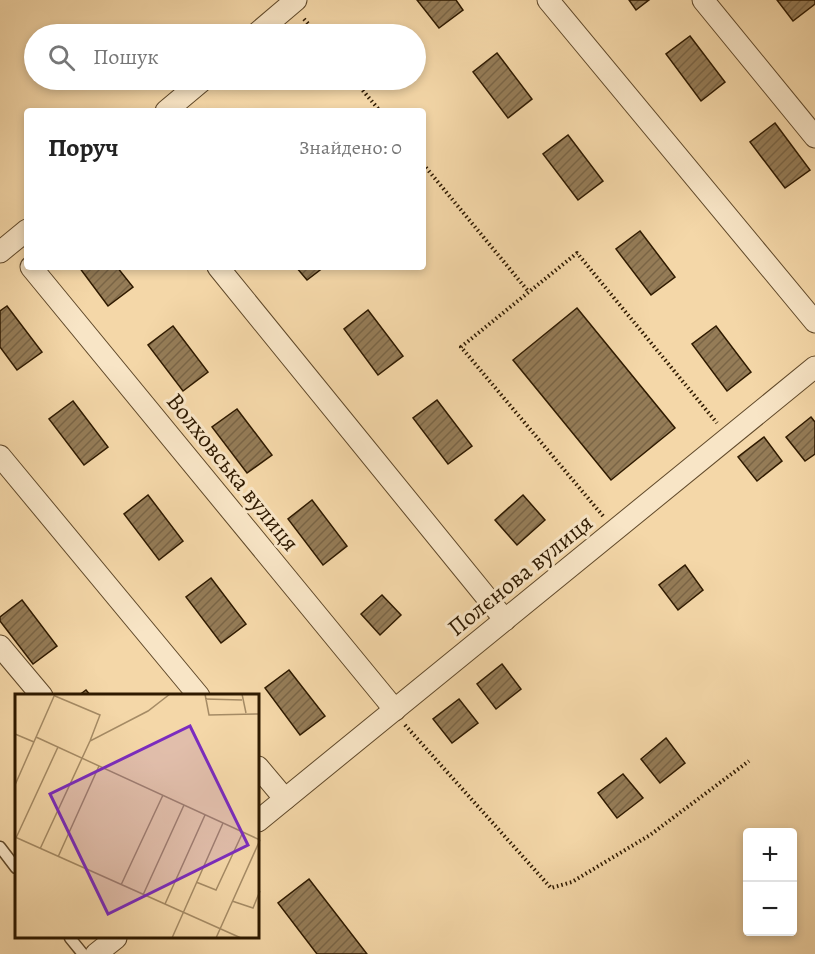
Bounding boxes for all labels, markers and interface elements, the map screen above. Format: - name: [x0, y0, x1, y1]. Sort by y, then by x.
- search box: [24, 24, 426, 90]
- icon: search: [45, 41, 78, 74]
- text: Пошук: [93, 42, 159, 72]
- text: Поруч: [48, 130, 119, 165]
- text: Знайдено: 0: [299, 134, 402, 161]
- street label: Волховська вулиця: [159, 386, 307, 558]
- street label: Полєнова вулиця: [441, 507, 599, 643]
- inset map: [15, 694, 260, 939]
- map controls: [743, 828, 797, 936]
- button: +: [743, 828, 797, 882]
- button: −: [743, 882, 797, 936]

